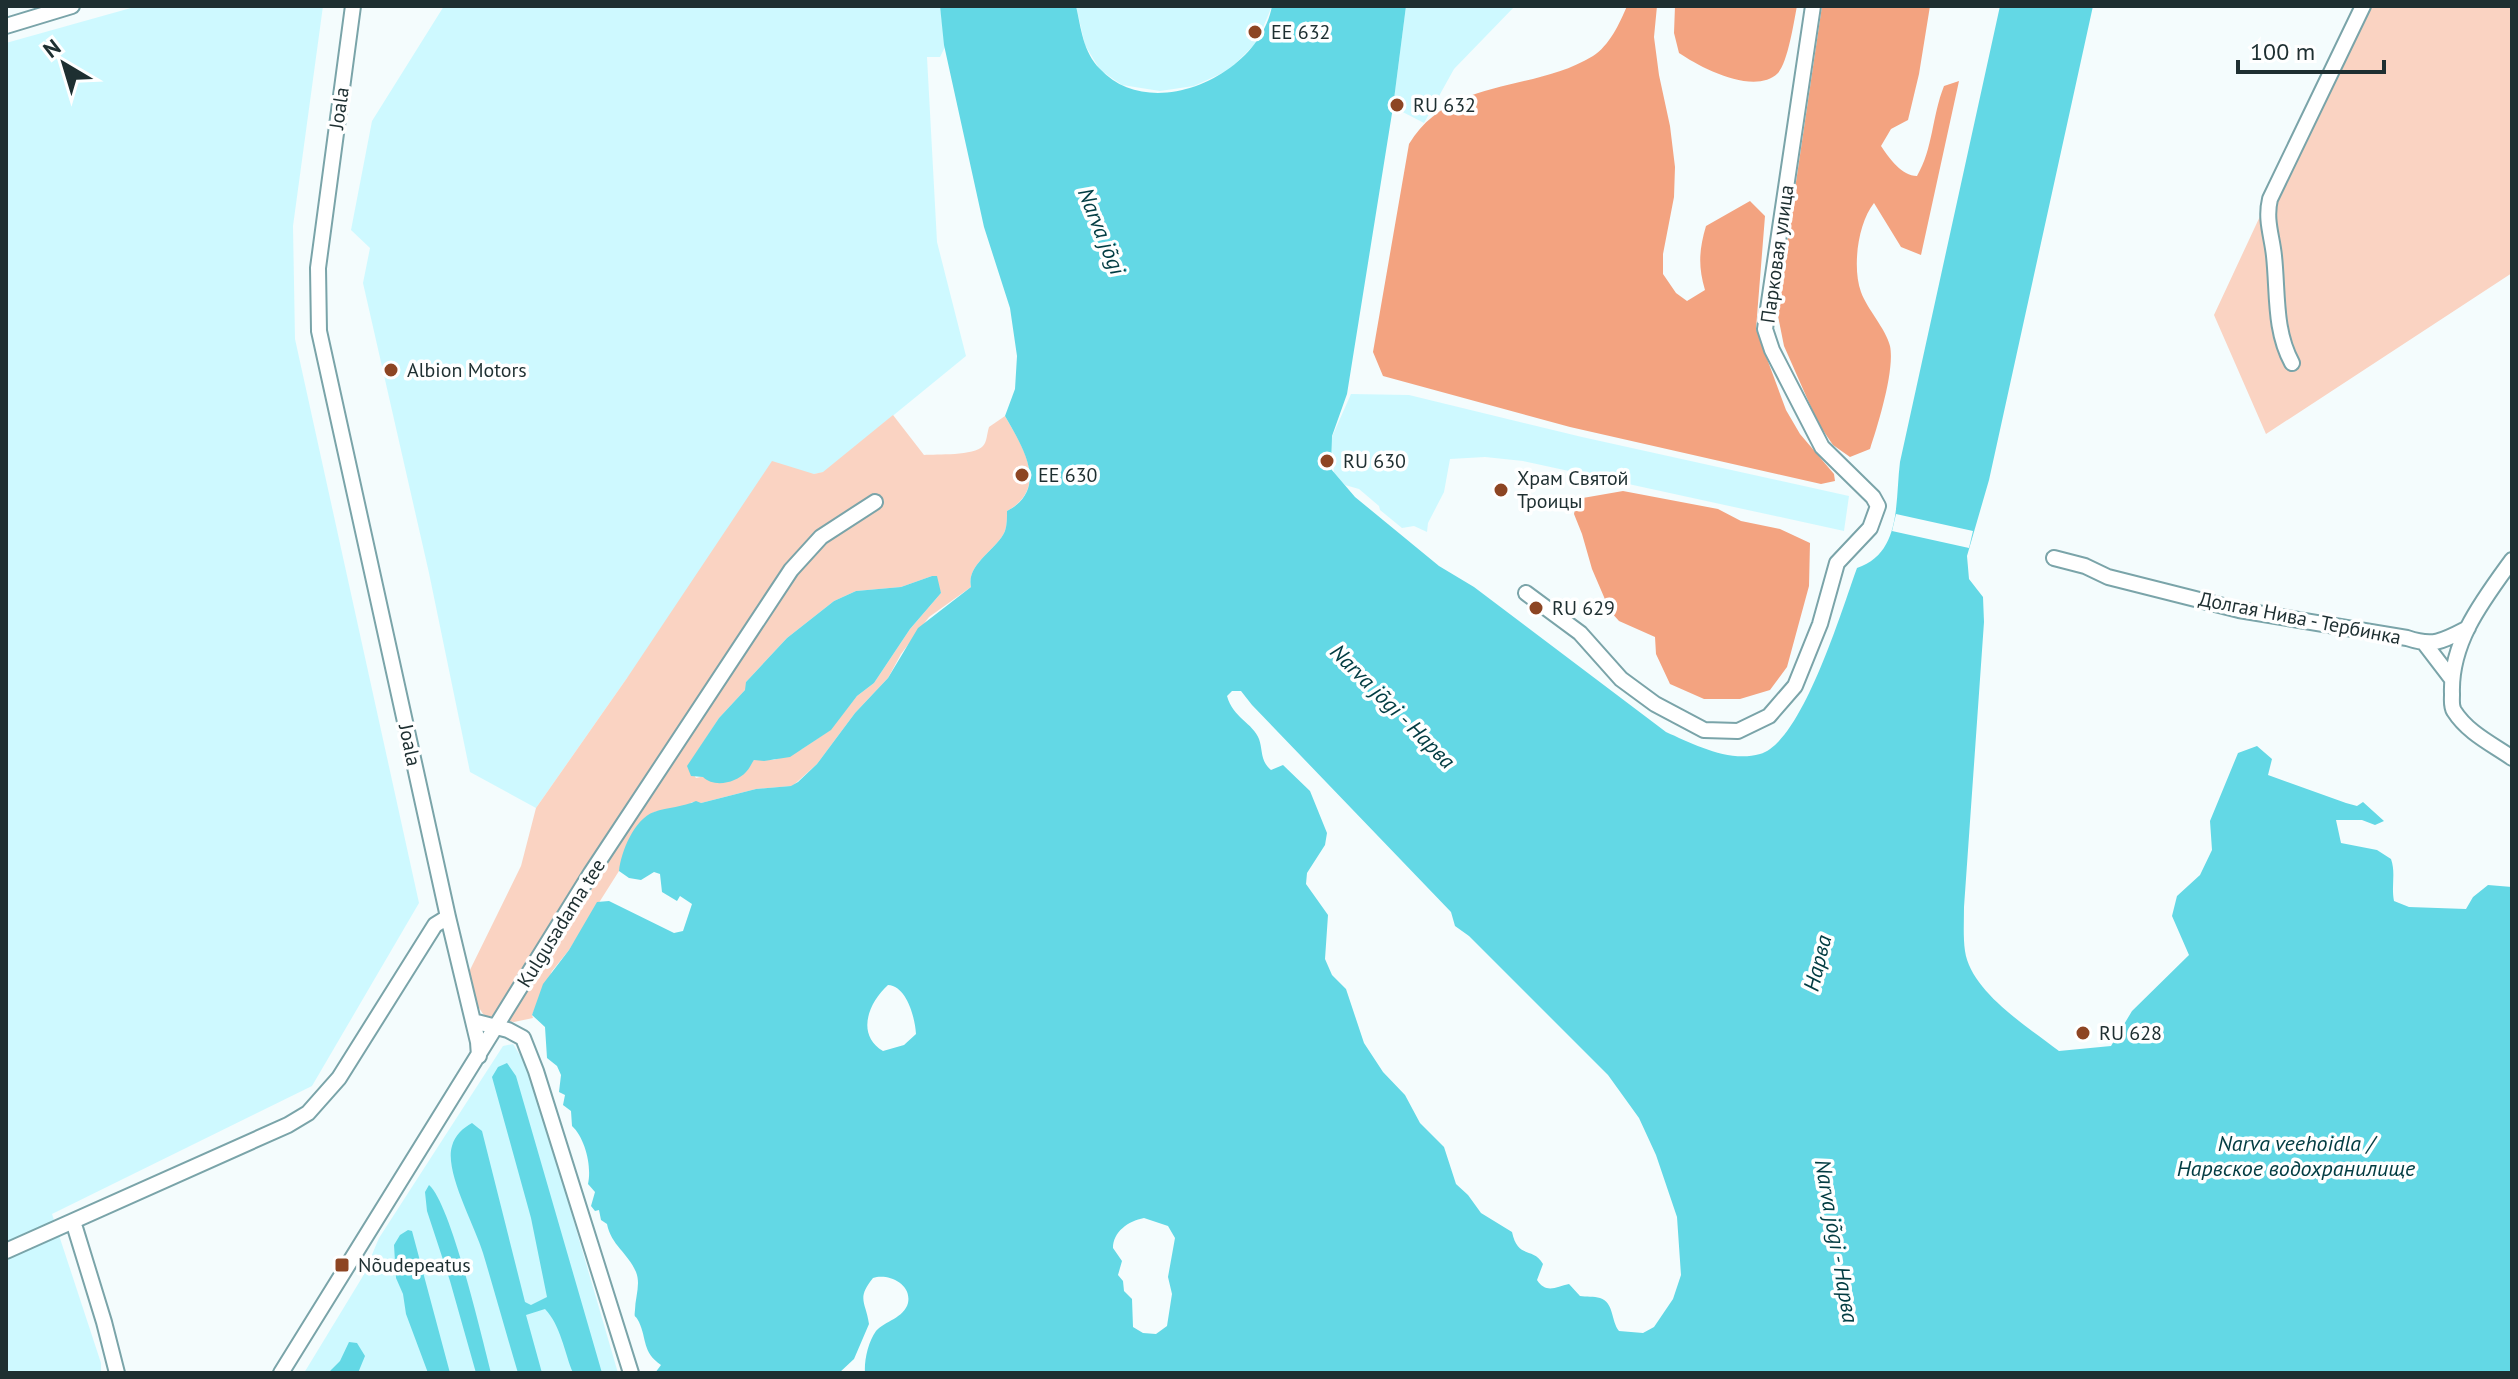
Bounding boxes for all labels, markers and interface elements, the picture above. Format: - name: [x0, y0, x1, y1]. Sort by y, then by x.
- place label: EE 632: [1271, 19, 1330, 45]
- marker: EE 632: [1246, 23, 1264, 41]
- north arrow: [24, 24, 104, 104]
- scale bar: [2238, 24, 2384, 74]
- text: N: [37, 33, 66, 64]
- text: 100 m: [2250, 36, 2315, 67]
- street label: Joala: [323, 85, 355, 132]
- place label: RU 632: [1413, 92, 1476, 118]
- marker: RU 632: [1388, 96, 1406, 114]
- water label: Narva jõgi: [1072, 183, 1133, 280]
- street label: Парковая улица: [1754, 183, 1800, 325]
- place label: Albion Motors: [407, 357, 527, 383]
- marker: Albion Motors: [382, 361, 400, 379]
- place label: RU 630: [1343, 448, 1406, 474]
- marker: RU 630: [1318, 452, 1336, 470]
- place label: EE 630: [1038, 462, 1098, 488]
- place label: Храм Святой Троицы: [1517, 465, 1629, 514]
- marker: EE 630: [1013, 466, 1031, 484]
- marker: Храм Святой Троицы: [1492, 481, 1510, 499]
- street label: Долгая Нива - Тербинка: [2197, 586, 2403, 650]
- place label: RU 629: [1552, 595, 1615, 621]
- marker: RU 629: [1527, 599, 1545, 617]
- water label: Narva jõgi - Нарва: [1325, 638, 1462, 775]
- street label: Joala: [393, 721, 427, 768]
- street label: Kulgusadama tee: [511, 854, 611, 992]
- water label: Нарва: [1797, 932, 1838, 994]
- place label: RU 628: [2099, 1020, 2162, 1046]
- marker: RU 628: [2074, 1024, 2092, 1042]
- water label: Narva veehoidla / Нарвское водохранилище: [2177, 1129, 2416, 1182]
- water label: Narva jõgi - Нарва: [1809, 1157, 1865, 1325]
- place label: Nõudepeatus: [358, 1252, 471, 1278]
- marker: Nõudepeatus: [333, 1256, 351, 1274]

